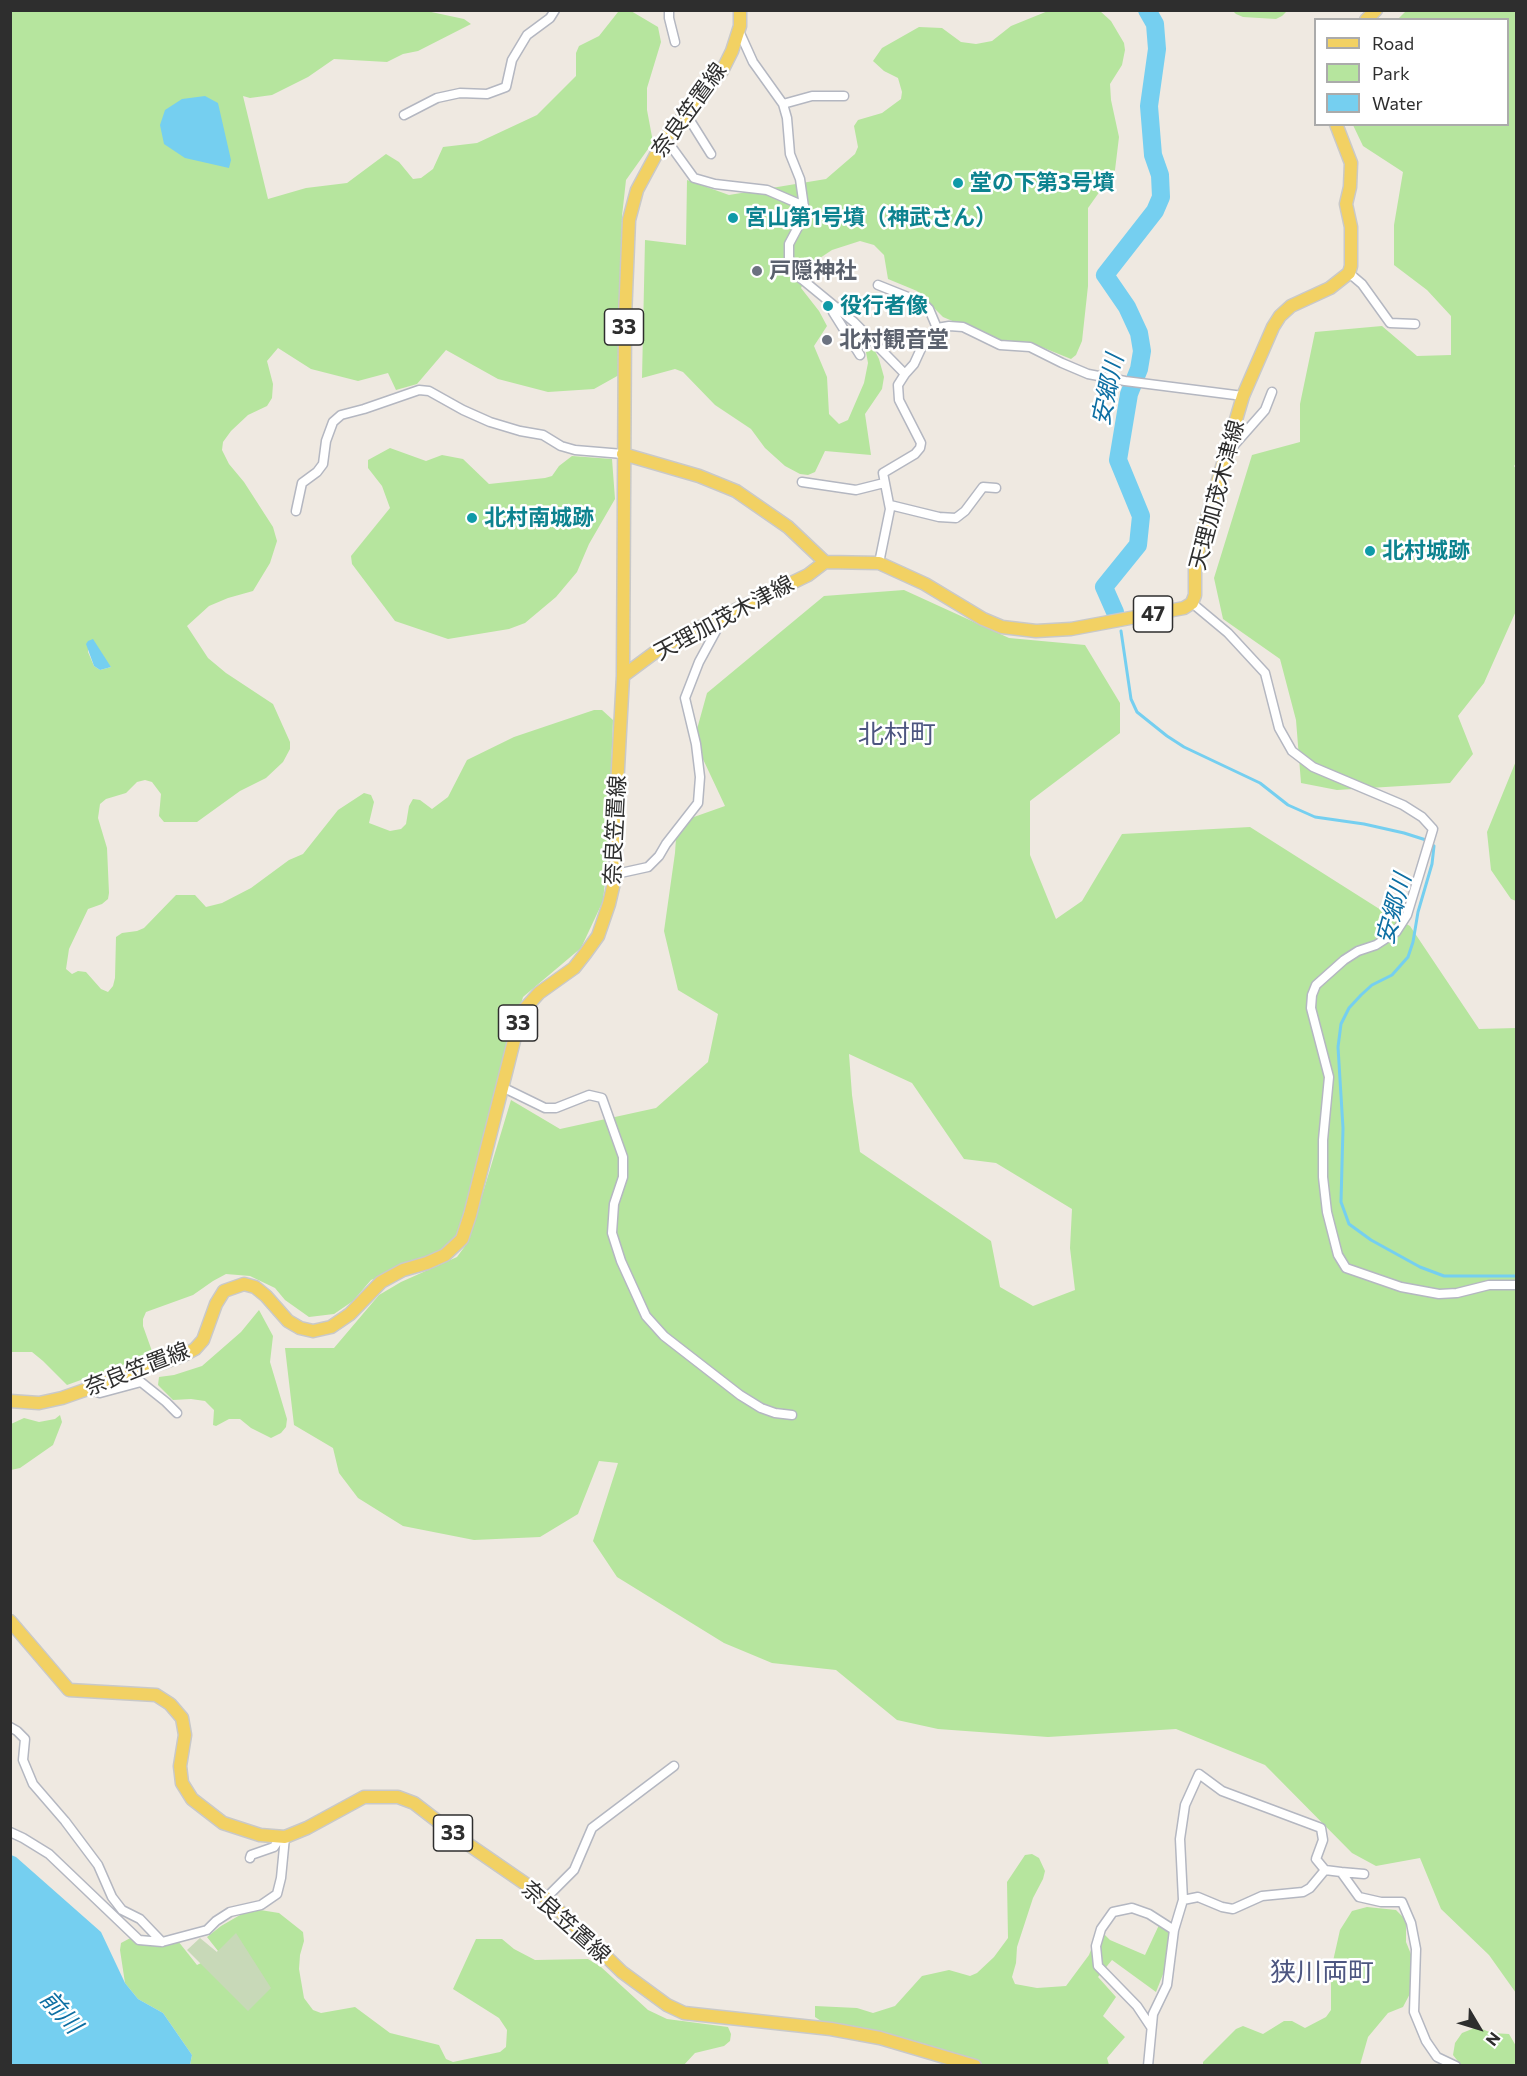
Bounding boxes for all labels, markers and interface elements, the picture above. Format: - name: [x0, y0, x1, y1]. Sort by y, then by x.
- legend: [1314, 18, 1509, 126]
- text: Road: [1372, 32, 1414, 54]
- street label: 奈良笠置線: [646, 58, 732, 162]
- text: Park: [1372, 62, 1410, 84]
- text: Water: [1372, 92, 1423, 114]
- place label: 堂の下第3号墳: [970, 170, 1115, 196]
- marker: 堂の下第3号墳: [951, 176, 965, 190]
- place label: 宮山第1号墳（神武さん）: [745, 205, 997, 231]
- marker: 宮山第1号墳（神武さん）: [726, 211, 740, 225]
- place label: 戸隠神社: [769, 258, 857, 284]
- marker: 戸隠神社: [750, 264, 764, 278]
- place label: 役行者像: [840, 293, 928, 319]
- marker: 役行者像: [821, 299, 835, 313]
- road number: 33: [604, 309, 644, 345]
- place label: 北村観音堂: [839, 327, 949, 353]
- marker: 北村観音堂: [820, 333, 834, 347]
- water label: 安郷川: [1086, 352, 1130, 428]
- street label: 天理加茂木津線: [1184, 417, 1250, 573]
- place label: 北村南城跡: [484, 505, 594, 531]
- marker: 北村南城跡: [465, 511, 479, 525]
- place label: 北村城跡: [1382, 538, 1470, 564]
- marker: 北村城跡: [1363, 544, 1377, 558]
- street label: 天理加茂木津線: [650, 570, 798, 666]
- road number: 47: [1134, 596, 1172, 632]
- district label: 北村町: [858, 718, 936, 750]
- street label: 奈良笠置線: [599, 774, 631, 886]
- water label: 安郷川: [1371, 870, 1417, 948]
- road number: 33: [498, 1005, 538, 1041]
- street label: 奈良笠置線: [81, 1337, 193, 1401]
- road number: 33: [434, 1815, 472, 1851]
- street label: 奈良笠置線: [516, 1875, 616, 1969]
- district label: 狭川両町: [1270, 1956, 1374, 1988]
- water label: 前川: [34, 1985, 88, 2039]
- north arrow: [1449, 1998, 1509, 2058]
- text: N: [1482, 2029, 1505, 2050]

